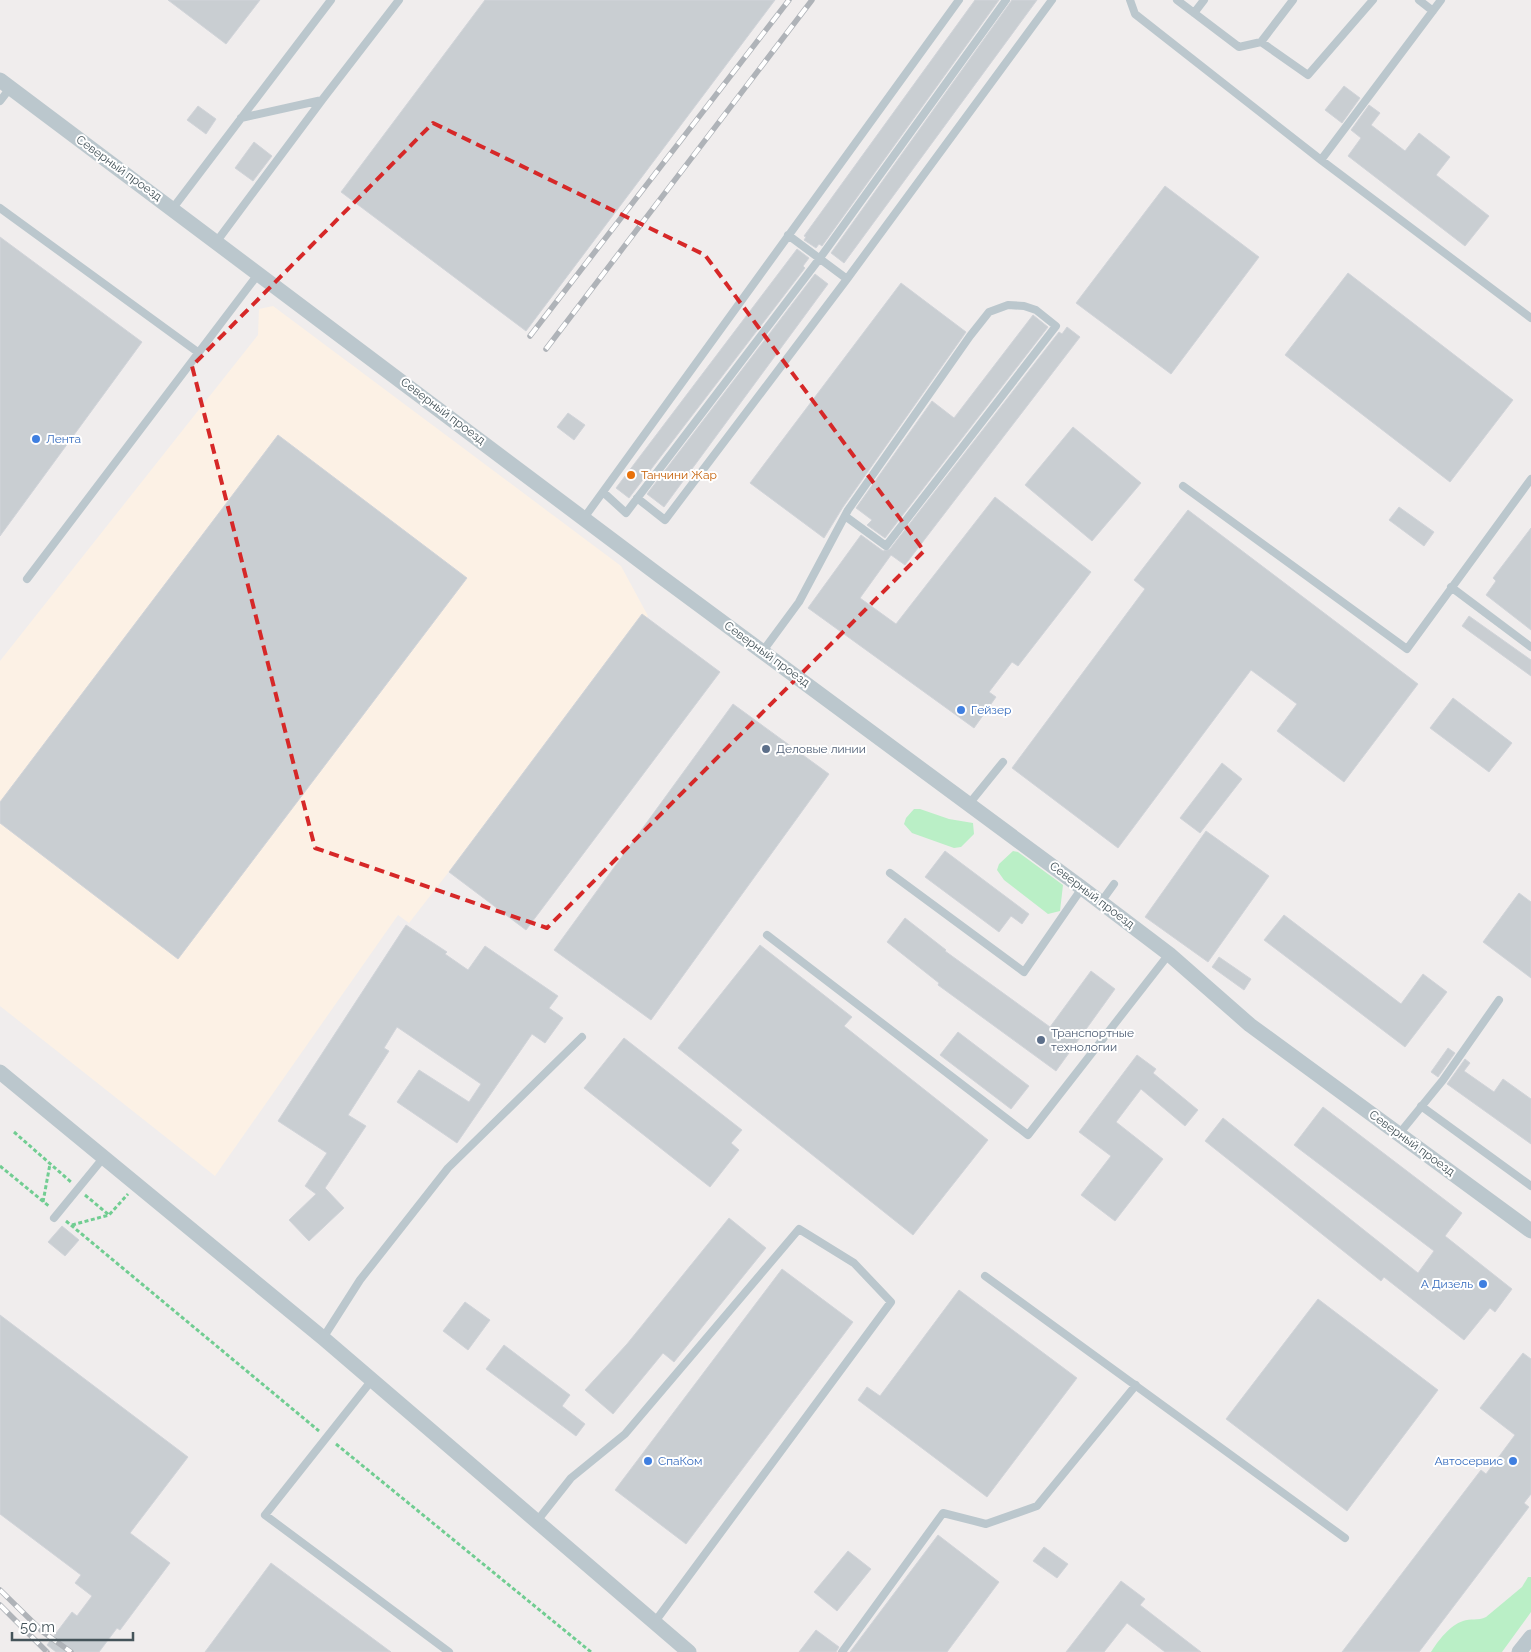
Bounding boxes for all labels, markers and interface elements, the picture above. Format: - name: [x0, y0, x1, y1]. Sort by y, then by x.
- street label: Северный проезд: [73, 132, 165, 204]
- street label: Северный проезд: [398, 375, 488, 447]
- place label: Лента: [46, 432, 81, 446]
- marker: Лента: [30, 433, 42, 445]
- place label: Танчини Жар: [641, 468, 717, 482]
- marker: Танчини Жар: [625, 469, 637, 481]
- street label: Северный проезд: [721, 618, 813, 690]
- place label: Гейзер: [971, 703, 1011, 717]
- marker: Гейзер: [955, 704, 967, 716]
- place label: Деловые линии: [776, 742, 866, 756]
- marker: Деловые линии: [760, 743, 772, 755]
- street label: Северный проезд: [1047, 859, 1137, 931]
- place label: Транспортные технологии: [1051, 1026, 1134, 1054]
- marker: Транспортные технологии: [1035, 1034, 1047, 1046]
- street label: Северный проезд: [1366, 1107, 1458, 1179]
- place label: А Дизель: [1421, 1277, 1473, 1291]
- marker: А Дизель: [1477, 1278, 1489, 1290]
- place label: СпаКом: [658, 1454, 702, 1468]
- place label: Автосервис: [1435, 1454, 1503, 1468]
- marker: СпаКом: [642, 1455, 654, 1467]
- marker: Автосервис: [1507, 1455, 1519, 1467]
- scale bar: [12, 1610, 134, 1642]
- text: 50 m: [20, 1618, 55, 1636]

